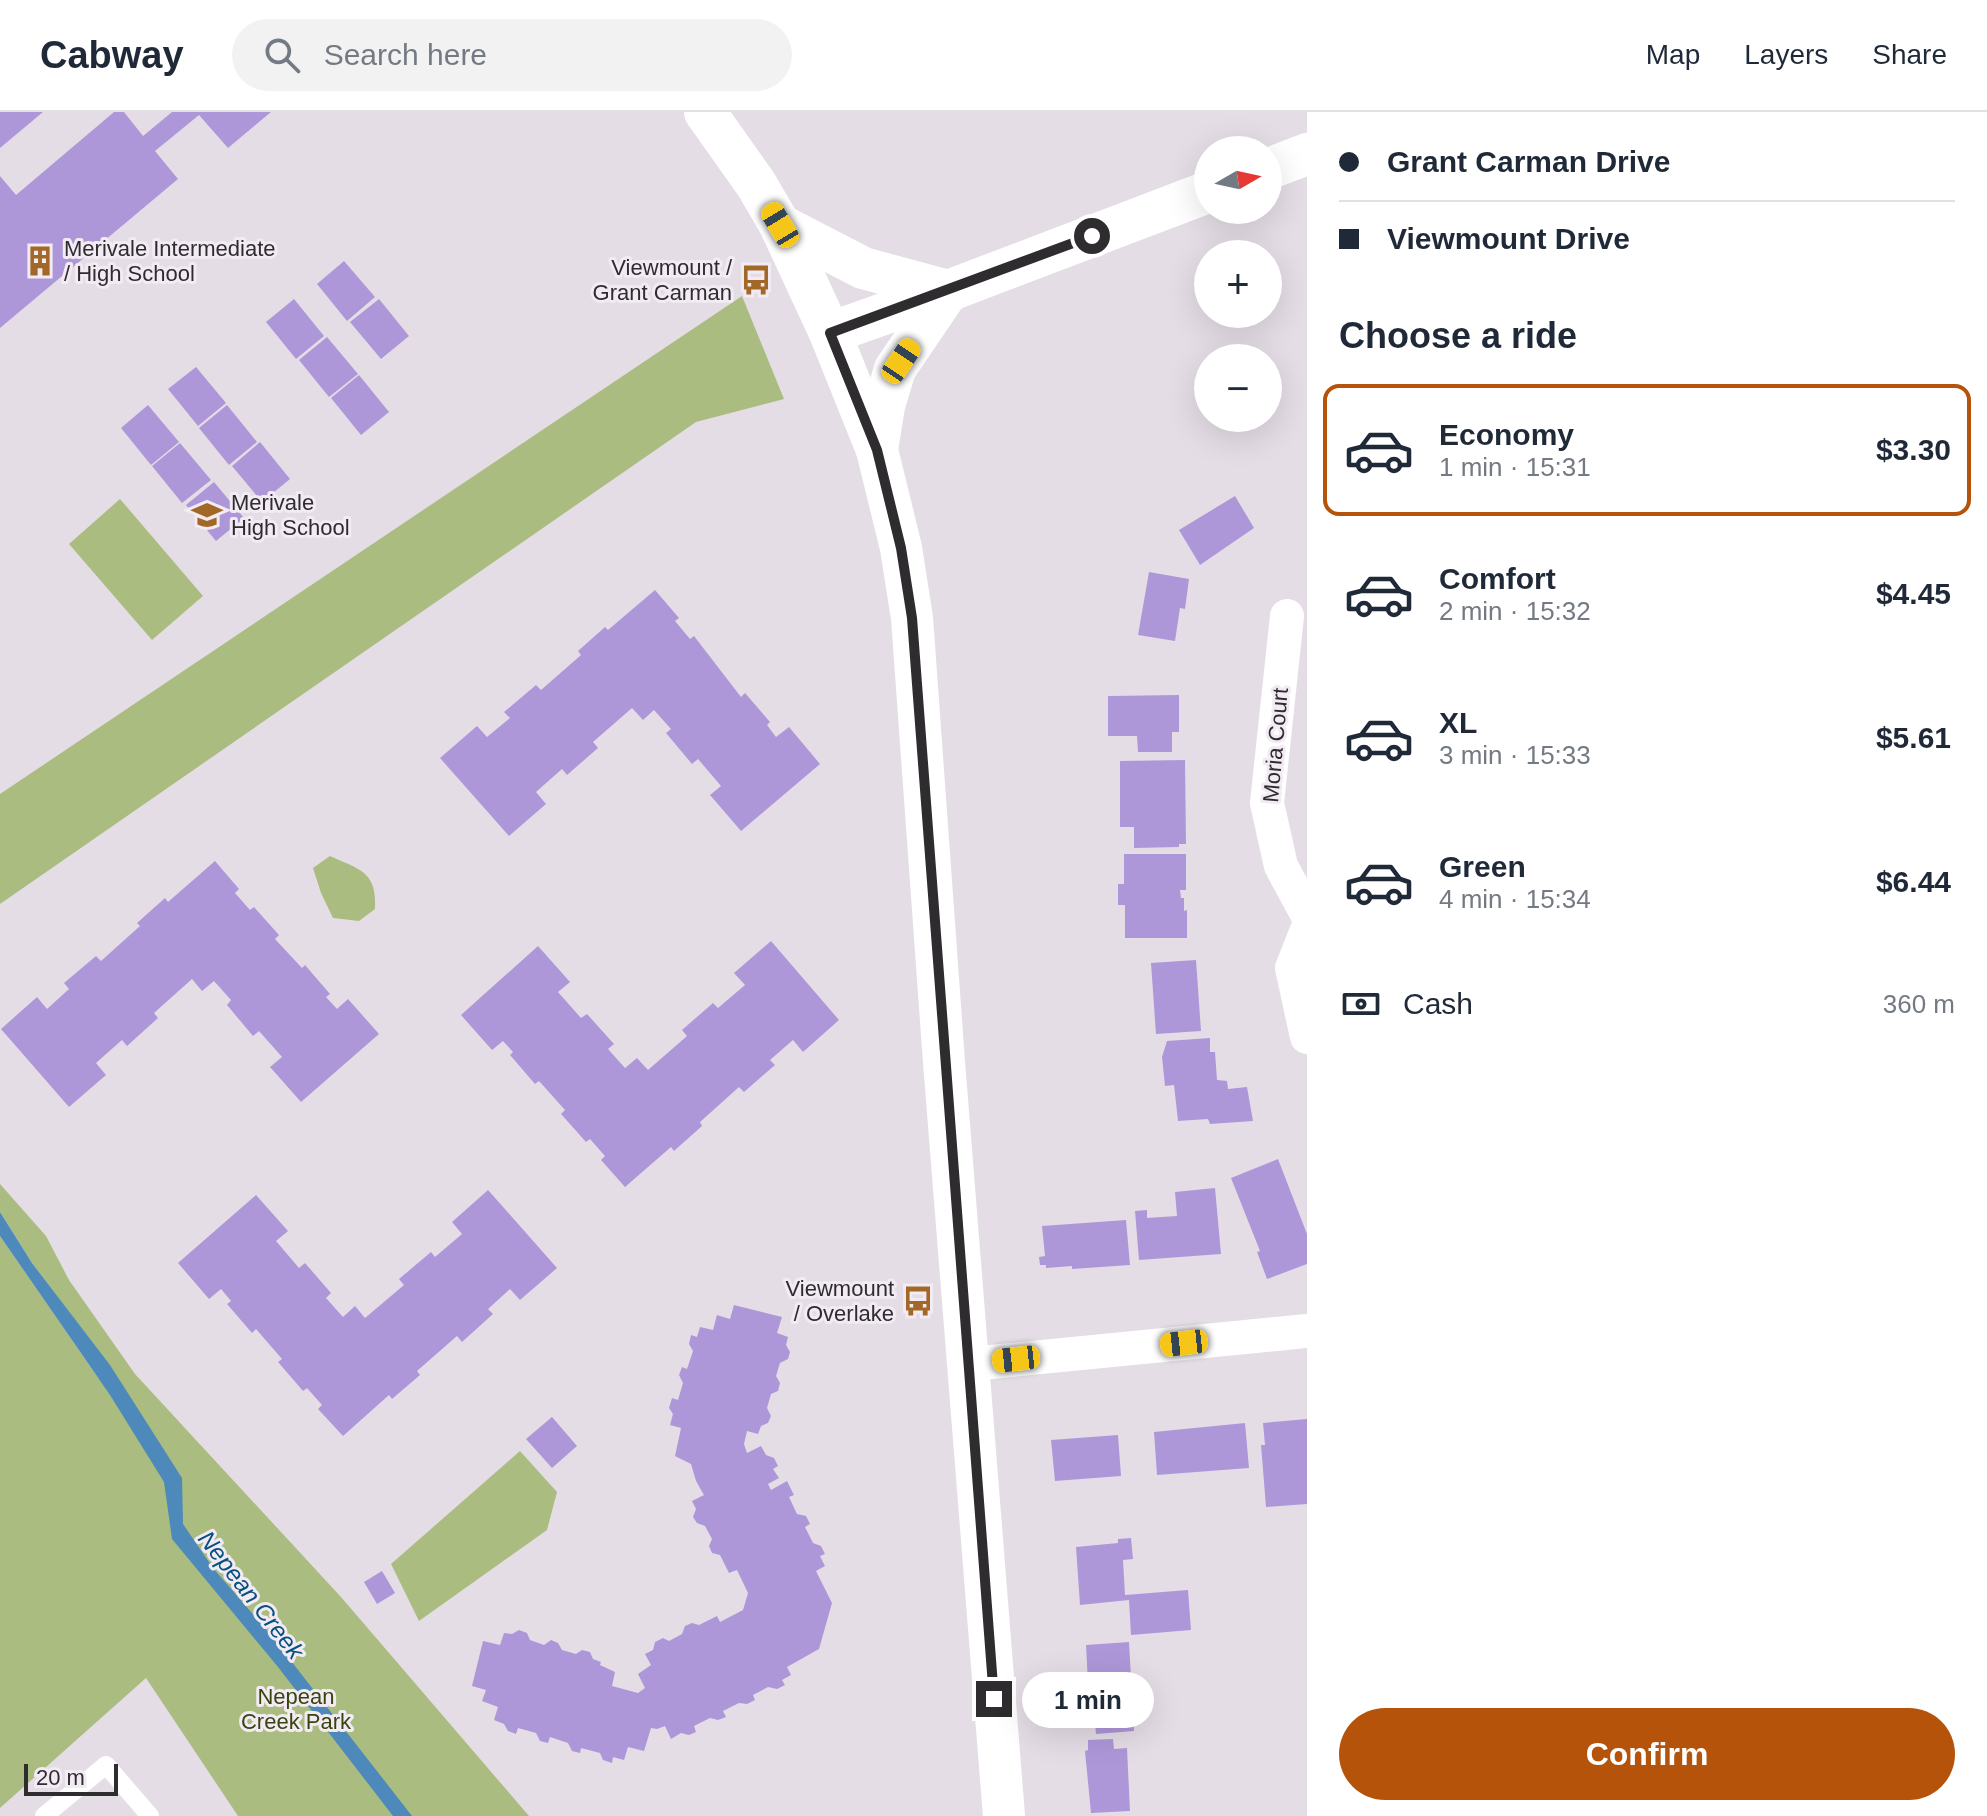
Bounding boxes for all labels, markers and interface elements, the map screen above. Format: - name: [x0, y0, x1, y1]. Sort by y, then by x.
- search box: [232, 19, 792, 91]
- icon: search: [260, 33, 304, 77]
- text: Cabway: [40, 34, 184, 76]
- text: Search here: [324, 38, 487, 71]
- text: Map: [1646, 39, 1700, 70]
- text: Layers: [1744, 39, 1828, 70]
- text: Share: [1872, 39, 1947, 70]
- north arrow: [1194, 136, 1282, 224]
- map controls: [1194, 136, 1282, 432]
- text: Grant Carman Drive: [1387, 145, 1670, 178]
- car: [757, 198, 803, 252]
- route start: [1074, 218, 1110, 254]
- text: Viewmount Drive: [1387, 222, 1630, 255]
- place label: Merivale Intermediate / High School: [64, 236, 276, 286]
- button: +: [1194, 240, 1282, 328]
- building icon: Merivale Intermediate / High School: [23, 244, 57, 278]
- place label: Viewmount / Grant Carman: [593, 255, 733, 305]
- bus stop icon: Viewmount / Grant Carman: [739, 263, 773, 297]
- text: Choose a ride: [1339, 315, 1577, 356]
- car: [878, 334, 924, 388]
- button: −: [1194, 344, 1282, 432]
- icon: car: [1343, 414, 1415, 486]
- text: Economy: [1439, 418, 1574, 451]
- text: $3.30: [1876, 433, 1951, 466]
- text: 1 min · 15:31: [1439, 452, 1591, 482]
- place label: Merivale High School: [231, 490, 350, 540]
- school or university icon: Merivale High School: [190, 498, 224, 532]
- icon: car: [1343, 558, 1415, 630]
- text: Comfort: [1439, 562, 1556, 595]
- text: $4.45: [1876, 577, 1951, 610]
- text: 2 min · 15:32: [1439, 596, 1591, 626]
- street label: Moria Court: [1258, 687, 1293, 803]
- icon: car: [1343, 702, 1415, 774]
- text: XL: [1439, 706, 1477, 739]
- text: $5.61: [1876, 721, 1951, 754]
- text: 3 min · 15:33: [1439, 740, 1591, 770]
- icon: car: [1343, 846, 1415, 918]
- text: Green: [1439, 850, 1526, 883]
- text: $6.44: [1876, 865, 1951, 898]
- text: 4 min · 15:34: [1439, 884, 1591, 914]
- icon: cash: [1339, 982, 1383, 1026]
- text: Cash: [1403, 987, 1473, 1020]
- text: 360 m: [1883, 989, 1955, 1019]
- place label: Viewmount / Overlake: [786, 1276, 894, 1326]
- bus stop icon: Viewmount / Overlake: [901, 1284, 935, 1318]
- car: [1159, 1329, 1209, 1357]
- car: [991, 1345, 1041, 1373]
- water label: Nepean Creek: [193, 1525, 311, 1666]
- callout: 1 min: [1022, 1671, 1154, 1727]
- route end: [976, 1681, 1012, 1717]
- park label: Nepean Creek Park: [241, 1684, 352, 1734]
- text: 1 min: [1054, 1685, 1122, 1715]
- button: Confirm: [1339, 1708, 1955, 1800]
- scale bar: [24, 1760, 118, 1796]
- text: 20 m: [36, 1765, 85, 1790]

